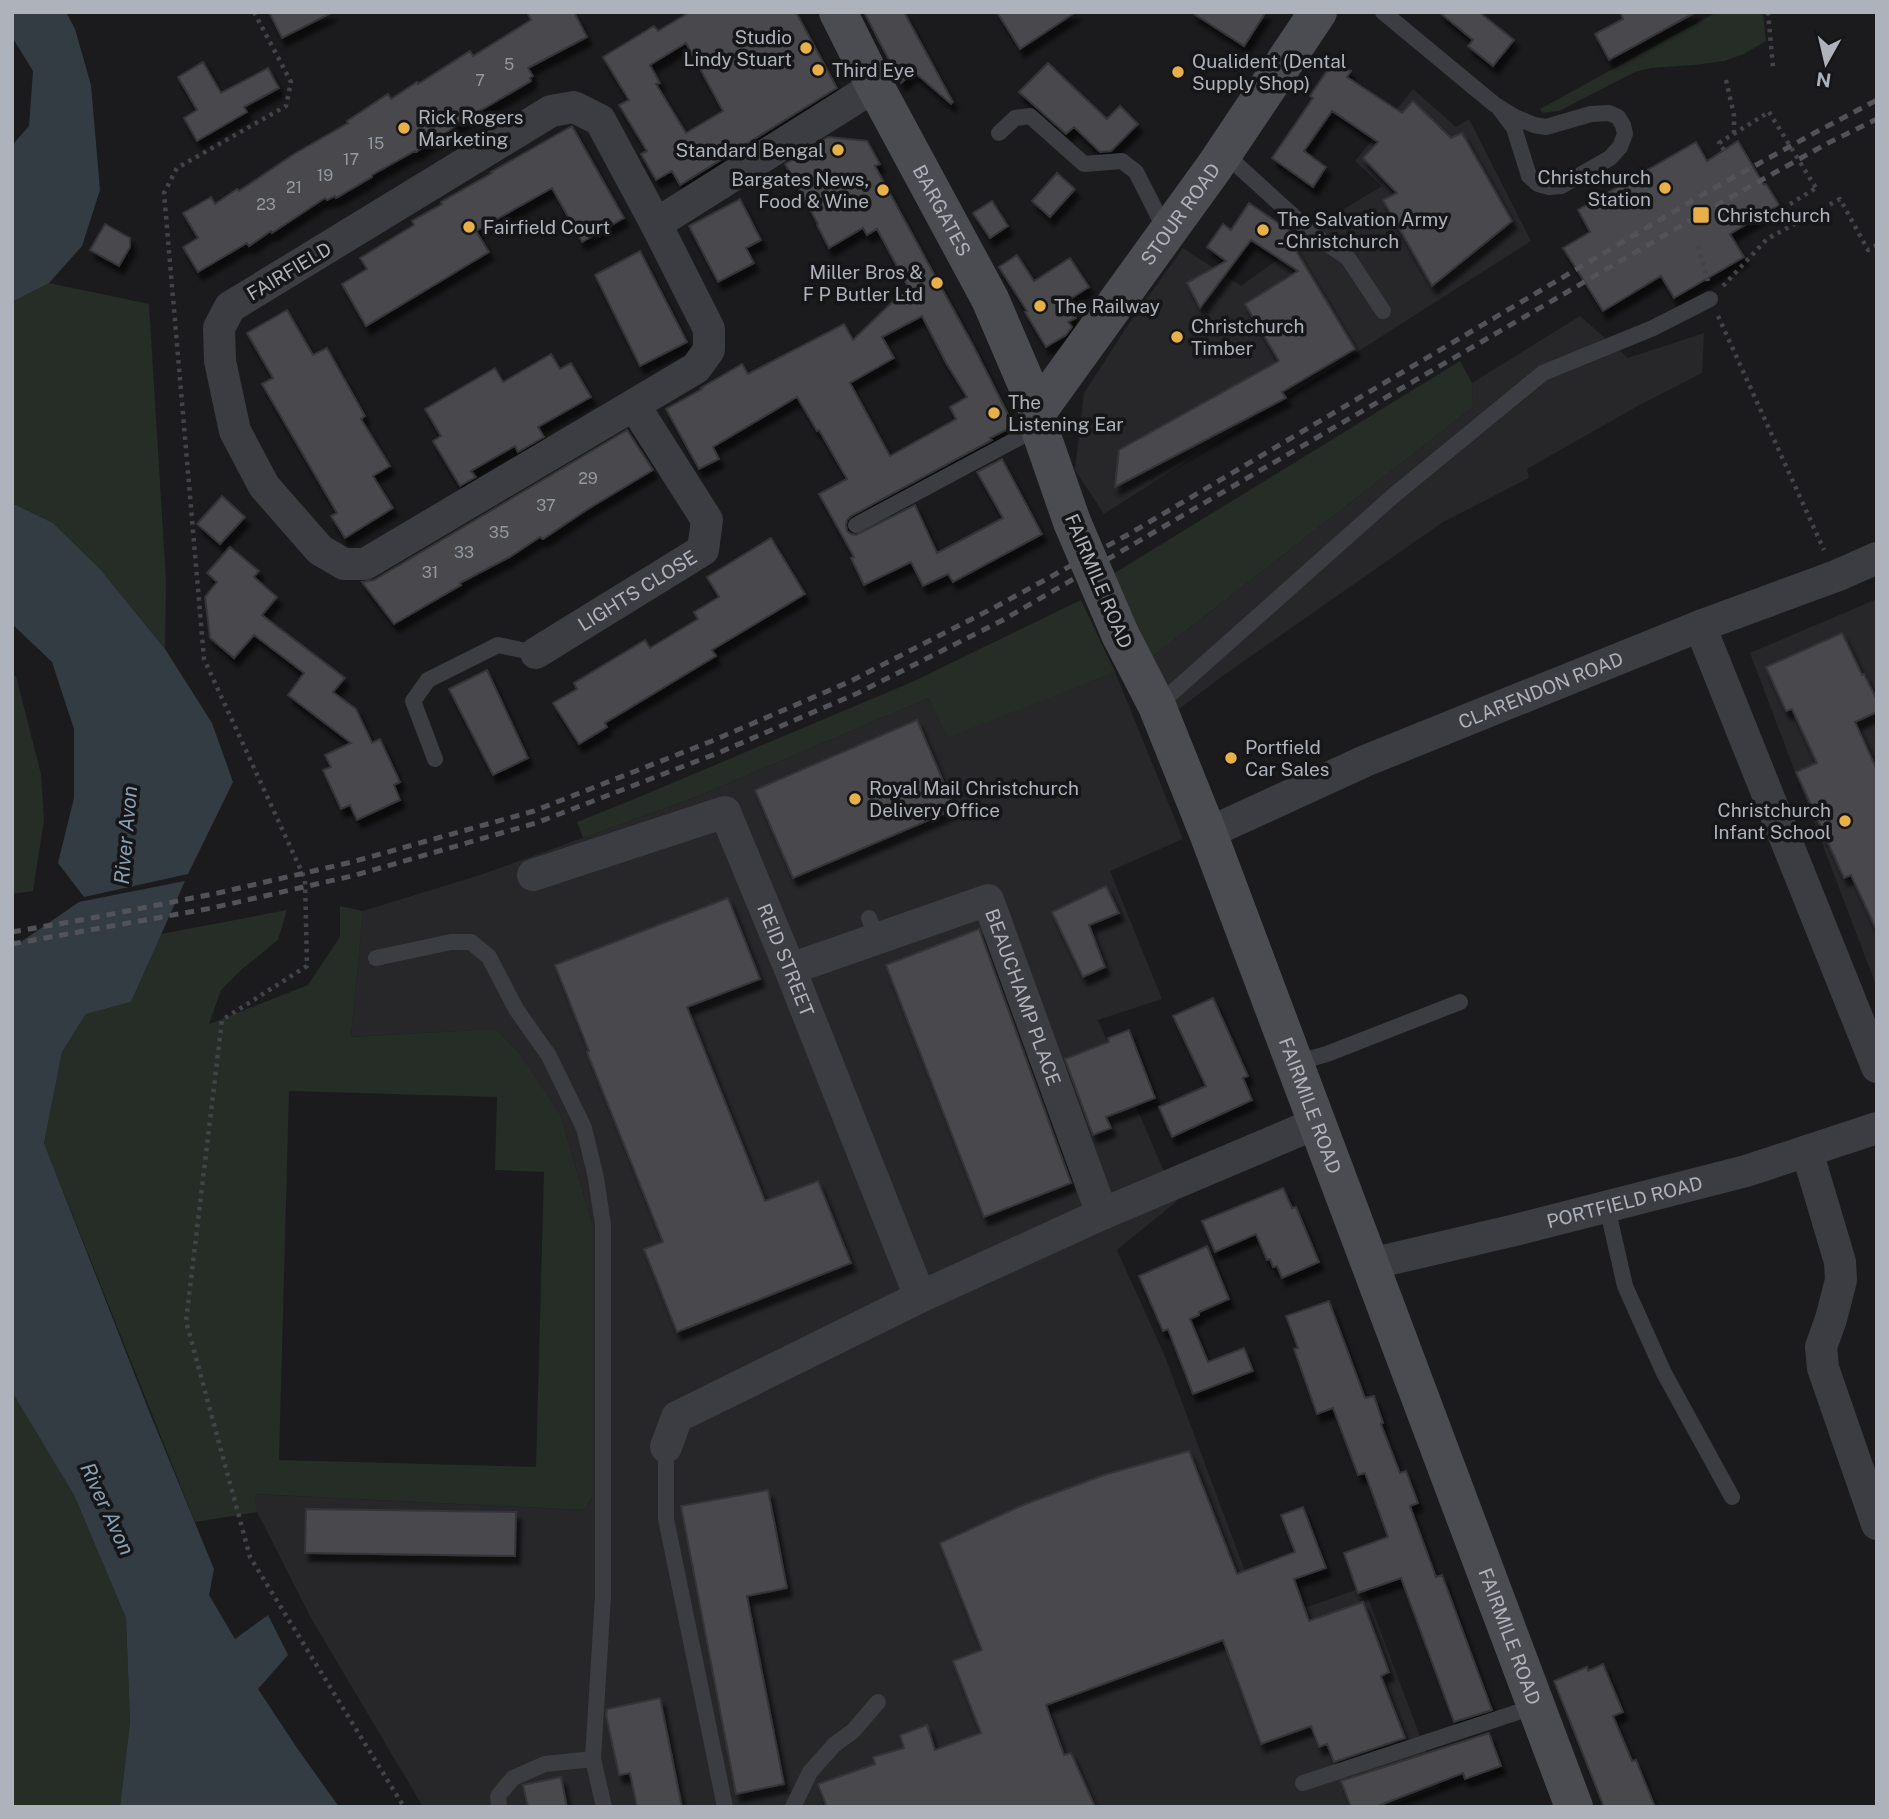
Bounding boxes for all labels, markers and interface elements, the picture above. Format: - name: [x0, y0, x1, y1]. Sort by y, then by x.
- place label: Studio Lindy Stuart: [683, 26, 792, 70]
- north arrow: [1791, 28, 1861, 98]
- marker: Studio Lindy Stuart: [798, 40, 814, 56]
- place label: Qualident (Dental Supply Shop): [1192, 50, 1347, 94]
- house number: 5: [504, 55, 514, 74]
- place label: Third Eye: [832, 59, 915, 81]
- marker: Third Eye: [810, 62, 826, 78]
- marker: Qualident (Dental Supply Shop): [1170, 64, 1186, 80]
- text: N: [1815, 68, 1833, 92]
- house number: 7: [475, 71, 485, 90]
- place label: Rick Rogers Marketing: [418, 106, 523, 150]
- marker: Rick Rogers Marketing: [396, 120, 412, 136]
- house number: 15: [368, 134, 384, 153]
- place label: Standard Bengal: [675, 139, 824, 161]
- marker: Standard Bengal: [830, 142, 846, 158]
- house number: 17: [343, 150, 359, 169]
- street label: STOUR ROAD: [1136, 159, 1225, 269]
- street label: BARGATES: [909, 161, 976, 260]
- house number: 19: [317, 166, 333, 185]
- place label: Christchurch Station: [1538, 166, 1651, 210]
- place label: Bargates News, Food & Wine: [731, 168, 869, 212]
- house number: 21: [286, 178, 302, 197]
- marker: Christchurch Station: [1657, 180, 1673, 196]
- marker: Bargates News, Food & Wine: [875, 182, 891, 198]
- house number: 23: [256, 195, 276, 214]
- place label: Christchurch: [1717, 204, 1830, 226]
- marker: Christchurch: [1691, 205, 1711, 225]
- place label: The Salvation Army - Christchurch: [1277, 208, 1448, 252]
- place label: Fairfield Court: [483, 216, 610, 238]
- marker: Fairfield Court: [461, 219, 477, 235]
- marker: The Salvation Army - Christchurch: [1255, 222, 1271, 238]
- street label: FAIRFIELD: [243, 237, 335, 305]
- place label: Miller Bros & F P Butler Ltd: [803, 261, 923, 305]
- marker: Miller Bros & F P Butler Ltd: [929, 275, 945, 291]
- place label: The Railway: [1054, 295, 1160, 317]
- marker: The Railway: [1032, 298, 1048, 314]
- place label: Christchurch Timber: [1191, 315, 1304, 359]
- marker: Christchurch Timber: [1169, 329, 1185, 345]
- place label: The Listening Ear: [1008, 391, 1124, 435]
- marker: The Listening Ear: [986, 405, 1002, 421]
- house number: 29: [578, 469, 598, 488]
- house number: 37: [536, 496, 556, 515]
- street label: FAIRMILE ROAD: [1061, 510, 1137, 652]
- house number: 35: [489, 523, 509, 542]
- house number: 33: [454, 543, 474, 562]
- street label: LIGHTS CLOSE: [574, 546, 701, 635]
- house number: 31: [422, 563, 438, 582]
- street label: CLARENDON ROAD: [1455, 647, 1626, 733]
- place label: Portfield Car Sales: [1245, 736, 1329, 780]
- marker: Portfield Car Sales: [1223, 750, 1239, 766]
- place label: Royal Mail Christchurch Delivery Office: [869, 777, 1079, 821]
- water label: River Avon: [109, 784, 142, 885]
- marker: Royal Mail Christchurch Delivery Office: [847, 791, 863, 807]
- place label: Christchurch Infant School: [1713, 799, 1831, 843]
- marker: Christchurch Infant School: [1837, 813, 1853, 829]
- street label: REID STREET: [753, 900, 819, 1019]
- street label: BEAUCHAMP PLACE: [981, 906, 1065, 1089]
- street label: FAIRMILE ROAD: [1275, 1034, 1346, 1177]
- street label: PORTFIELD ROAD: [1544, 1172, 1705, 1232]
- water label: River Avon: [75, 1459, 140, 1559]
- street label: FAIRMILE ROAD: [1474, 1565, 1546, 1708]

